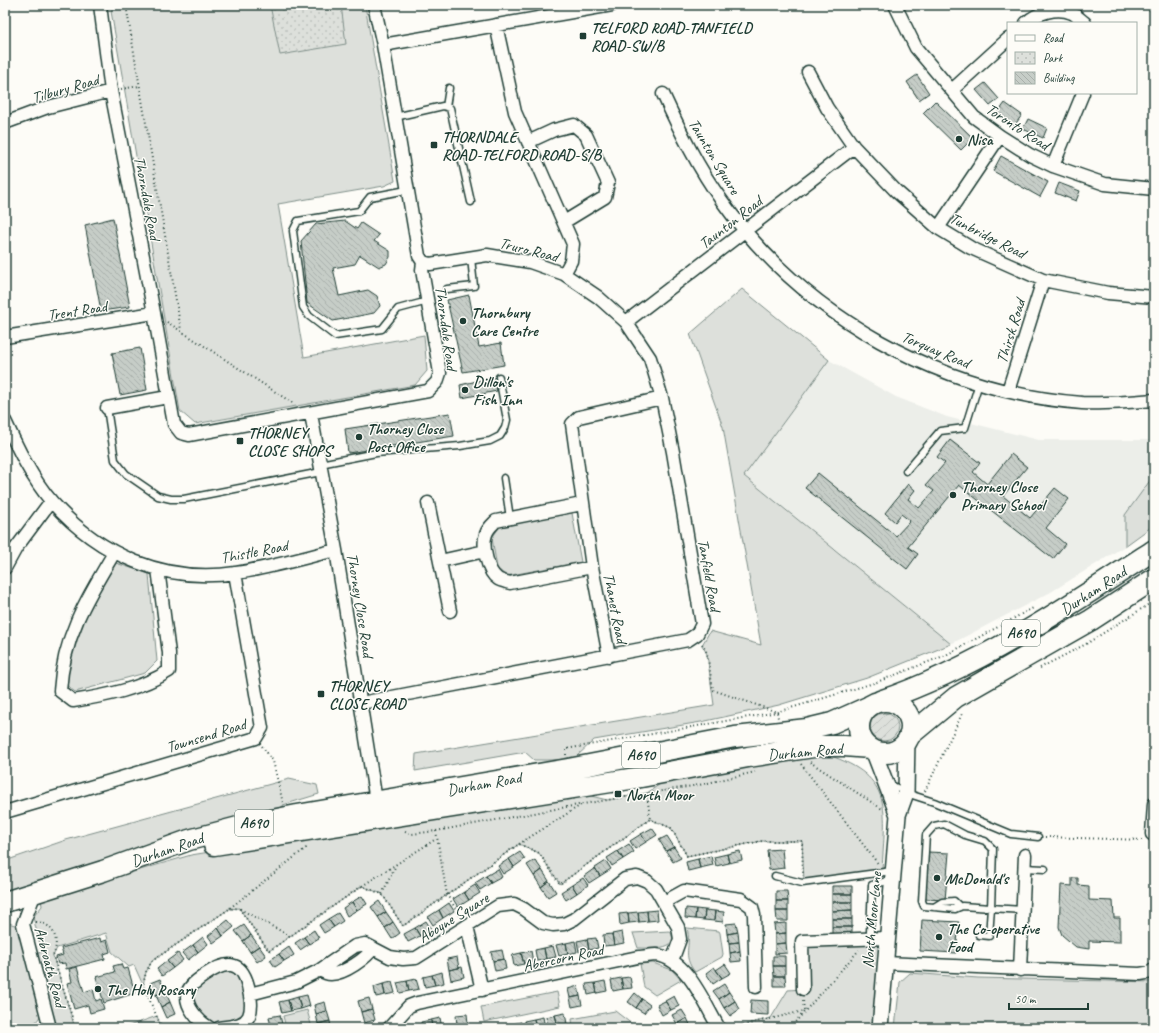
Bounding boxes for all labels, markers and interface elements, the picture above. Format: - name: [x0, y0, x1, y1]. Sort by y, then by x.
- place label: TELFORD ROAD-TANFIELD ROAD-SW/B: [591, 18, 754, 56]
- legend: [1007, 22, 1137, 94]
- text: Road: [1043, 30, 1065, 46]
- marker: TELFORD ROAD-TANFIELD ROAD-SW/B: [578, 31, 588, 41]
- text: Park: [1043, 50, 1064, 66]
- street label: Tilbury Road: [30, 69, 103, 108]
- text: Building: [1043, 70, 1075, 86]
- street label: Toronto Road: [982, 99, 1055, 156]
- street label: Taunton Square: [684, 115, 745, 199]
- place label: THORNDALE ROAD-TELFORD ROAD-S/B: [442, 127, 603, 165]
- place label: Nisa: [967, 130, 994, 150]
- marker: Nisa: [954, 134, 964, 144]
- marker: THORNDALE ROAD-TELFORD ROAD-S/B: [429, 140, 439, 150]
- street label: Thorndale Road: [129, 155, 165, 244]
- street label: Taunton Road: [695, 190, 768, 254]
- street label: Tunbridge Road: [946, 208, 1031, 265]
- street label: Truro Road: [497, 233, 563, 268]
- street label: Thorndale Road: [430, 285, 462, 374]
- street label: Thirsk Road: [992, 294, 1031, 366]
- street label: Trent Road: [46, 296, 111, 326]
- place label: Thornbury Care Centre: [471, 303, 539, 341]
- marker: Thornbury Care Centre: [458, 316, 468, 326]
- street label: Torquay Road: [899, 327, 975, 374]
- place label: Dillon's Fish Inn: [473, 372, 523, 410]
- marker: Dillon's Fish Inn: [460, 385, 470, 395]
- place label: Thorney Close Post Office: [367, 419, 445, 457]
- place label: THORNEY CLOSE SHOPS: [248, 423, 335, 461]
- marker: Thorney Close Post Office: [354, 432, 364, 442]
- marker: THORNEY CLOSE SHOPS: [235, 436, 245, 446]
- place label: Thorney Close Primary School: [961, 477, 1048, 515]
- marker: Thorney Close Primary School: [948, 490, 958, 500]
- street label: Thistle Road: [219, 535, 292, 568]
- street label: Tanfield Road: [693, 538, 726, 615]
- street label: Thorney Close Road: [342, 552, 379, 661]
- street label: Durham Road: [1057, 561, 1133, 620]
- street label: Thanet Road: [598, 571, 632, 648]
- road number: A690: [1002, 620, 1040, 646]
- place label: THORNEY CLOSE ROAD: [329, 676, 407, 714]
- marker: THORNEY CLOSE ROAD: [316, 689, 326, 699]
- street label: Townsend Road: [164, 714, 251, 758]
- street label: Durham Road: [767, 739, 846, 765]
- road number: A690: [622, 742, 660, 768]
- street label: Durham Road: [446, 767, 525, 800]
- place label: North Moor: [626, 785, 695, 805]
- marker: North Moor: [613, 789, 623, 799]
- road number: A690: [235, 810, 273, 836]
- street label: Durham Road: [129, 827, 209, 872]
- place label: McDonald's: [945, 869, 1010, 889]
- street label: North Moor Lane: [858, 870, 886, 969]
- marker: McDonald's: [932, 873, 942, 883]
- street label: Aboyne Square: [414, 887, 494, 947]
- place label: The Co-operative Food: [947, 919, 1041, 957]
- street label: Arbroath Road: [30, 925, 71, 1012]
- marker: The Co-operative Food: [934, 932, 944, 942]
- street label: Abercorn Road: [521, 939, 608, 976]
- place label: The Holy Rosary: [106, 980, 197, 1000]
- marker: The Holy Rosary: [93, 984, 103, 994]
- scale bar: [1009, 985, 1088, 1011]
- text: 50 m: [1015, 991, 1037, 1007]

